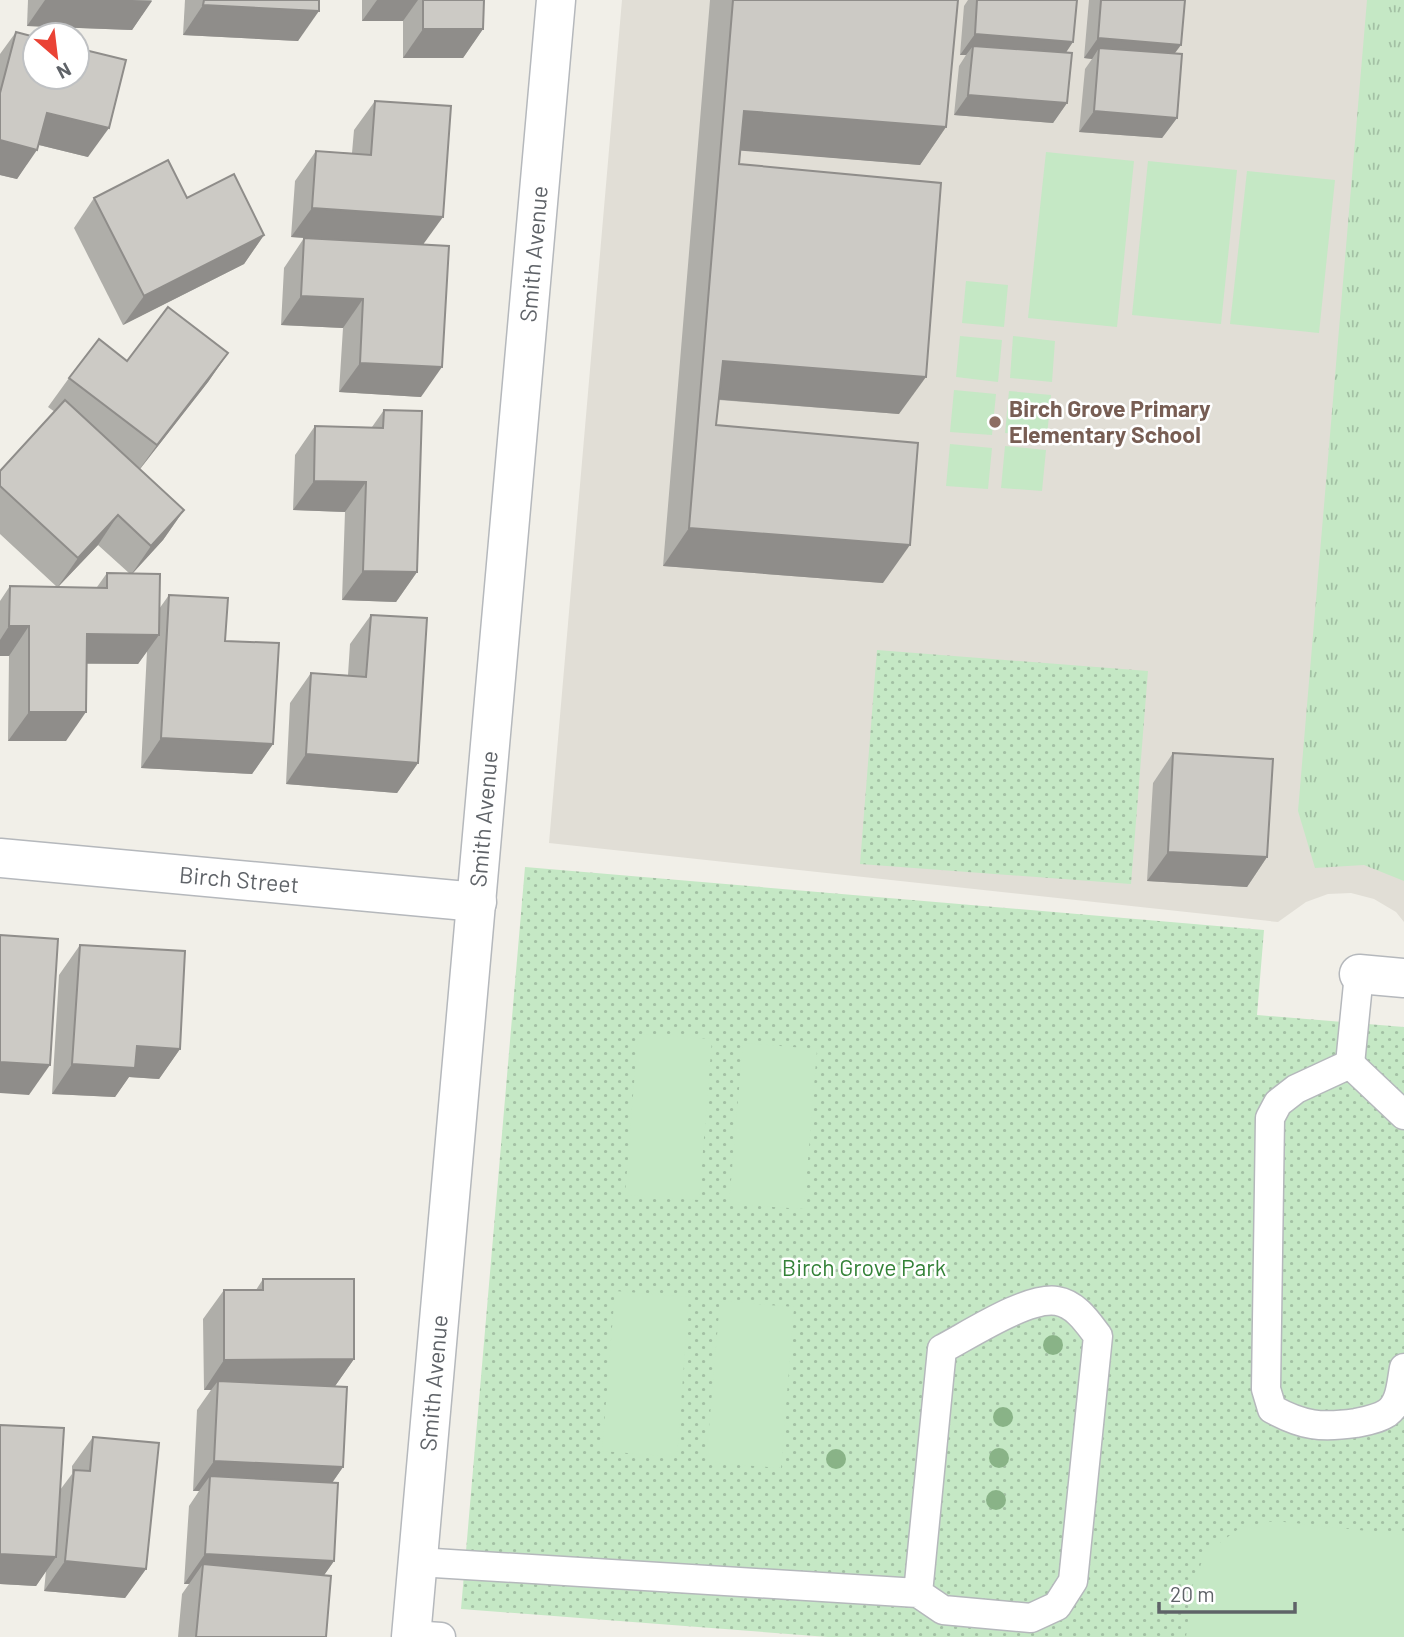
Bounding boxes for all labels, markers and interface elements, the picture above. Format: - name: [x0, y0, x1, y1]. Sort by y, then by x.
- north arrow: [21, 21, 91, 91]
- text: N: [53, 58, 75, 85]
- street label: Smith Avenue: [513, 185, 553, 323]
- place label: Birch Grove Primary Elementary School: [1009, 394, 1211, 448]
- marker: Birch Grove Primary Elementary School: [987, 414, 1003, 430]
- street label: Smith Avenue: [463, 750, 503, 888]
- street label: Birch Street: [178, 860, 300, 898]
- park label: Birch Grove Park: [782, 1253, 946, 1281]
- street label: Smith Avenue: [413, 1314, 453, 1452]
- scale bar: [1159, 1570, 1296, 1614]
- text: 20 m: [1170, 1581, 1215, 1606]

